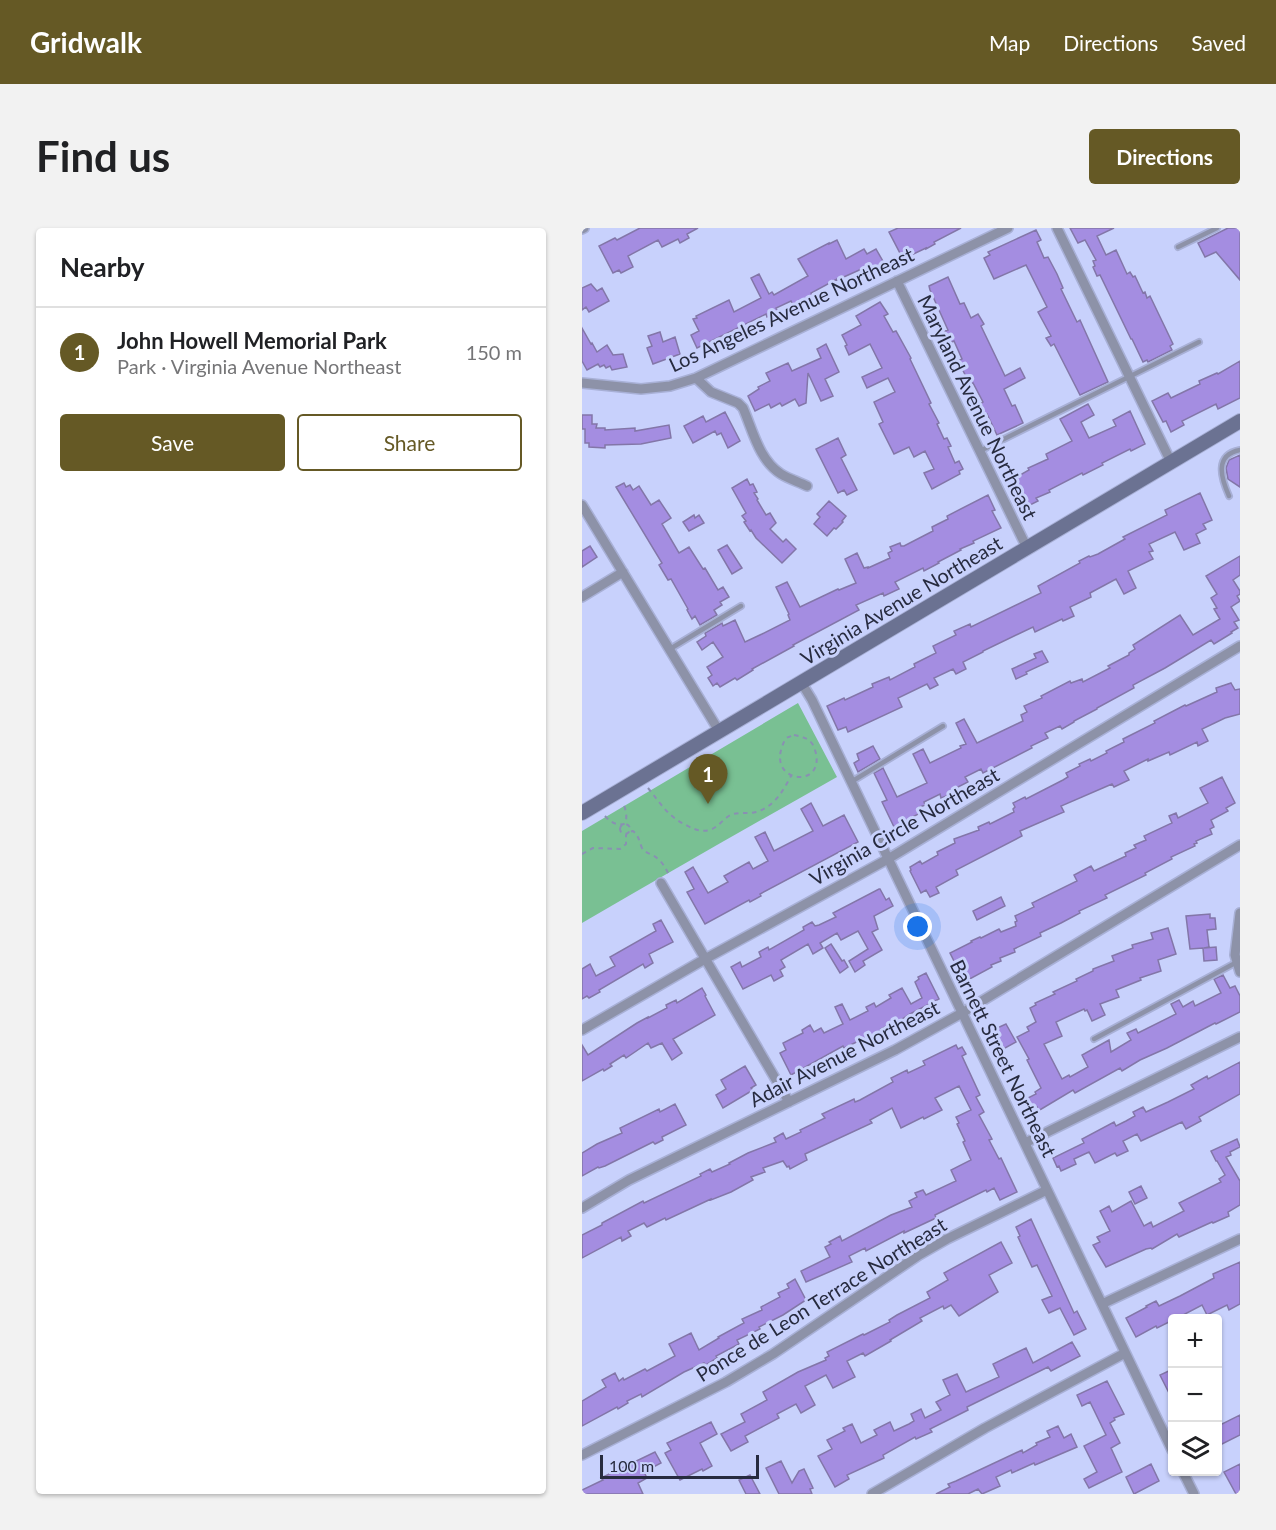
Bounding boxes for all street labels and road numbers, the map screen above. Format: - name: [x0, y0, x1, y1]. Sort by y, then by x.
- street label: Los Angeles Avenue Northeast: [665, 242, 917, 376]
- street label: Maryland Avenue Northeast: [913, 291, 1043, 523]
- street label: Virginia Avenue Northeast: [796, 530, 1006, 670]
- street label: Virginia Circle Northeast: [805, 762, 1003, 890]
- street label: Barnett Street Northeast: [946, 955, 1062, 1161]
- street label: Adair Avenue Northeast: [745, 995, 943, 1111]
- street label: Ponce de Leon Terrace Northeast: [691, 1212, 951, 1386]

